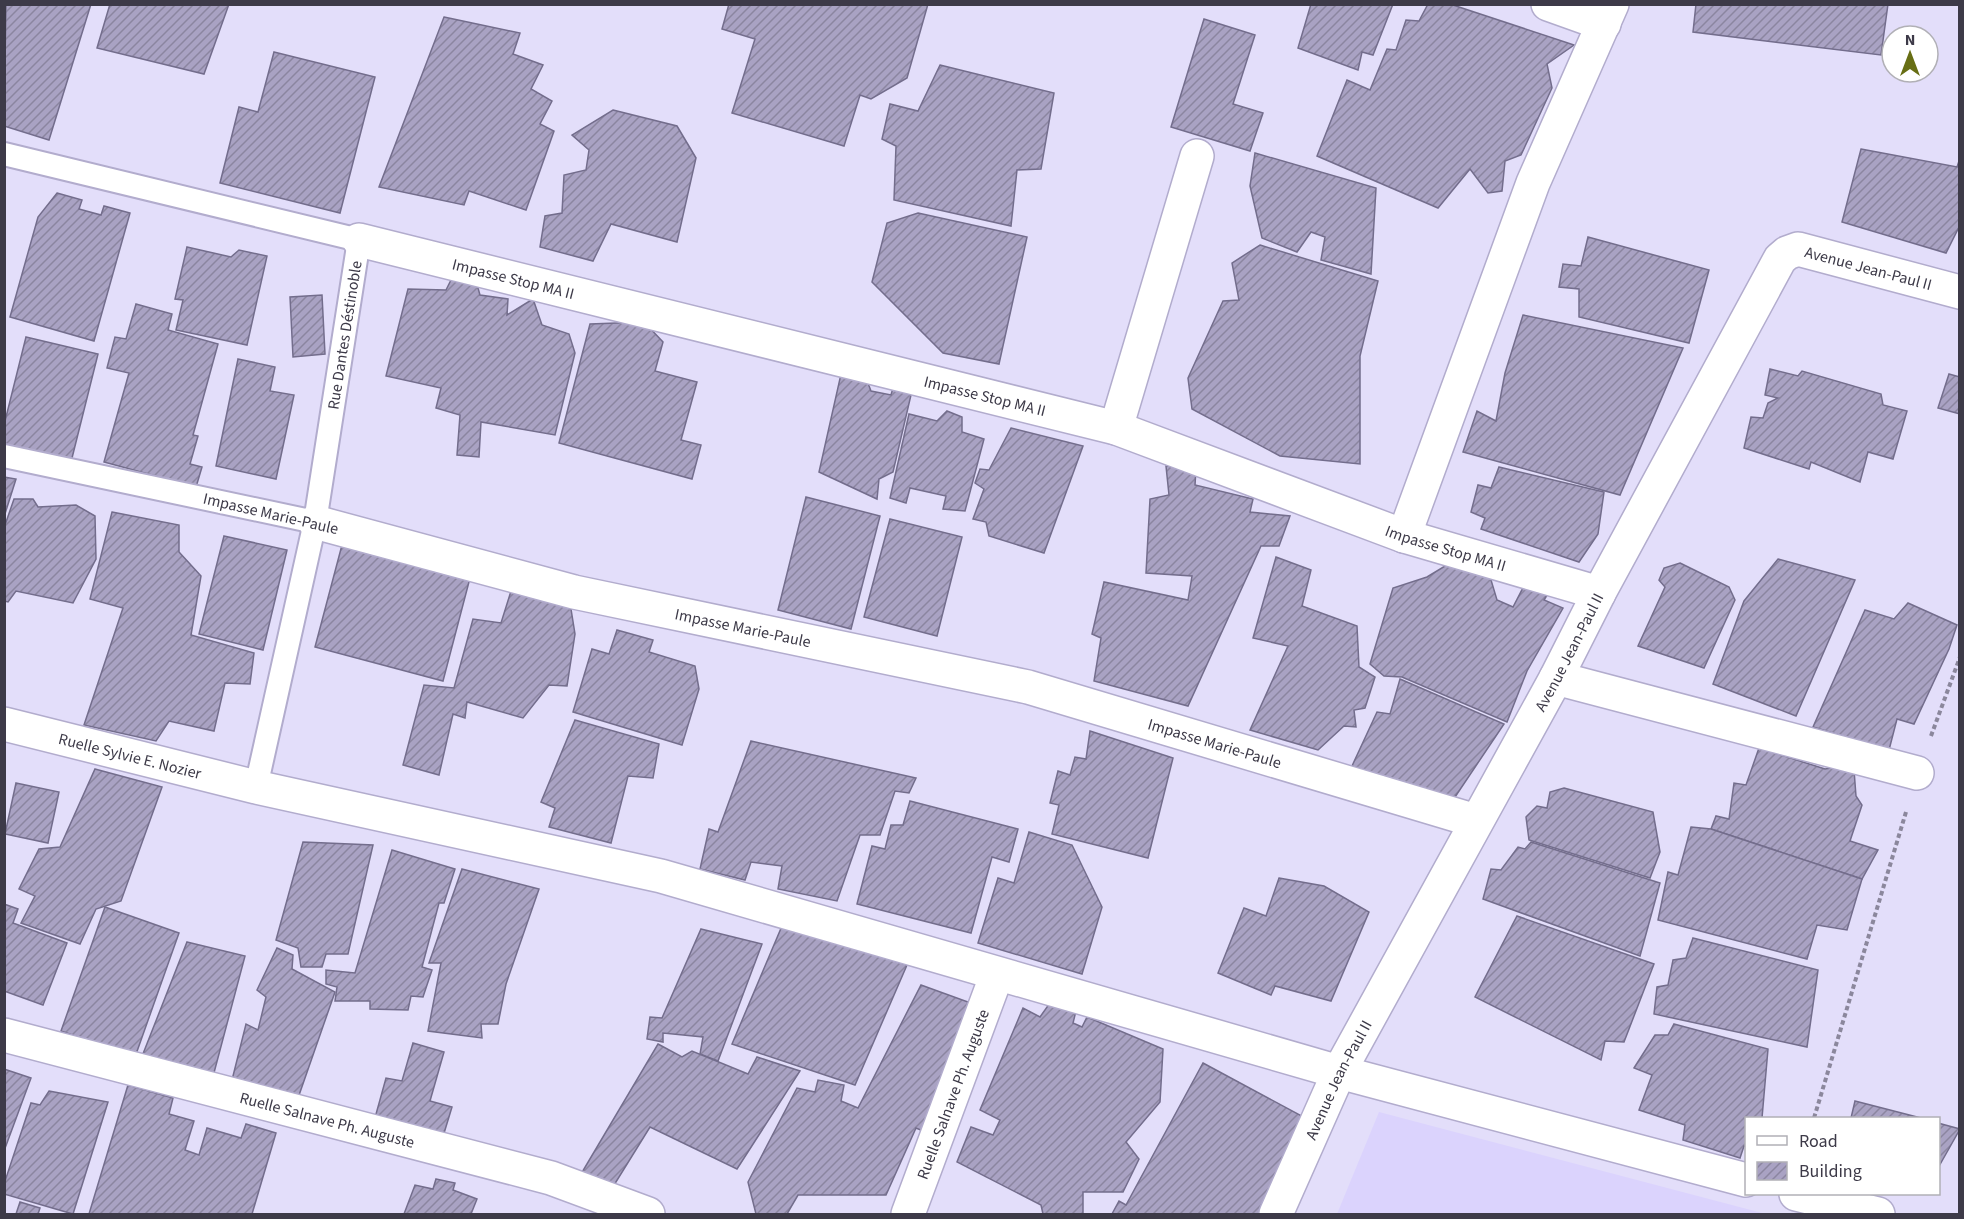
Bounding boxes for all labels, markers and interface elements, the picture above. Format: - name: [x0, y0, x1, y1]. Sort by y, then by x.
- north arrow: [1880, 24, 1940, 84]
- text: N: [1905, 29, 1915, 51]
- street label: Avenue Jean-Paul II: [1802, 241, 1934, 296]
- street label: Impasse Stop MA II: [450, 254, 576, 305]
- street label: Rue Dantes Déstinoble: [322, 259, 368, 411]
- street label: Impasse Stop MA II: [921, 371, 1048, 422]
- street label: Impasse Marie-Paule: [201, 488, 341, 540]
- street label: Impasse Stop MA II: [1382, 520, 1508, 577]
- street label: Avenue Jean-Paul II: [1530, 589, 1609, 716]
- street label: Impasse Marie-Paule: [673, 603, 813, 653]
- street label: Impasse Marie-Paule: [1145, 713, 1284, 774]
- street label: Ruelle Sylvie E. Nozier: [56, 728, 204, 785]
- street label: Ruelle Salnave Ph. Auguste: [912, 1006, 995, 1182]
- street label: Avenue Jean-Paul II: [1300, 1016, 1377, 1143]
- street label: Ruelle Salnave Ph. Auguste: [237, 1087, 417, 1154]
- legend: [1745, 1117, 1940, 1195]
- text: Road: [1799, 1129, 1838, 1154]
- text: Building: [1799, 1159, 1862, 1184]

